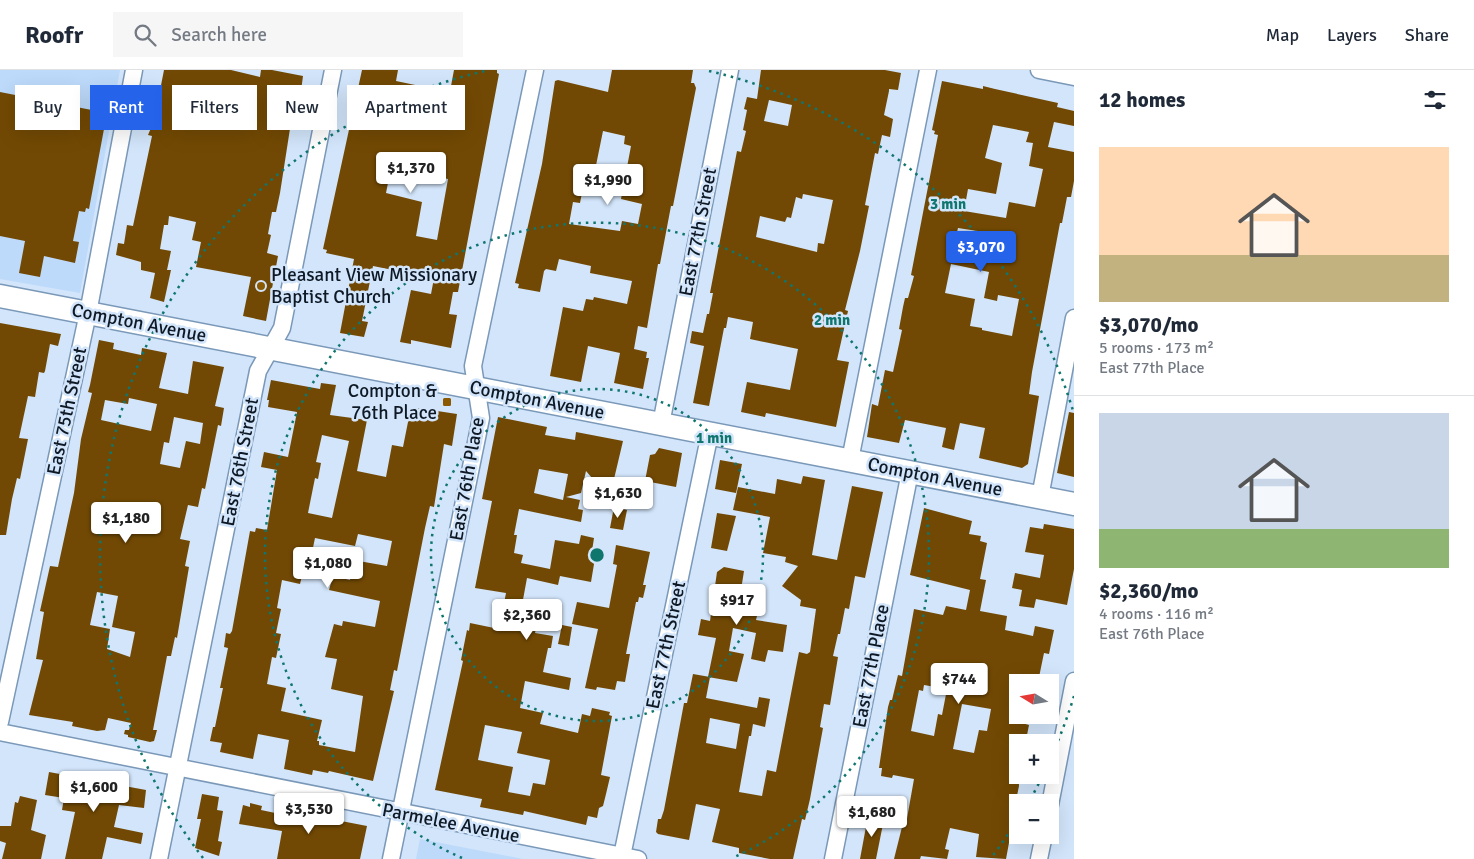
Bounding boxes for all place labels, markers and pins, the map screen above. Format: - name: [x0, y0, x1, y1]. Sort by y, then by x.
- pin: $1,370: [370, 152, 452, 194]
- pin: $1,990: [567, 164, 649, 206]
- pin: $3,070: [940, 230, 1022, 273]
- place label: Pleasant View Missionary Baptist Church: [271, 263, 477, 309]
- marker: Pleasant View Missionary Baptist Church: [255, 280, 267, 292]
- place label: Compton & 76th Place: [348, 379, 437, 425]
- marker: Compton & 76th Place: [441, 396, 453, 408]
- pin: $1,630: [577, 476, 659, 519]
- pin: $1,180: [85, 502, 167, 544]
- pin: $1,080: [287, 546, 369, 589]
- centre of rings: [588, 546, 606, 564]
- pin: $917: [707, 584, 767, 626]
- pin: $2,360: [486, 598, 568, 641]
- pin: $744: [929, 662, 989, 705]
- pin: $1,600: [53, 770, 135, 813]
- pin: $3,530: [268, 792, 350, 835]
- pin: $1,680: [831, 796, 913, 838]

